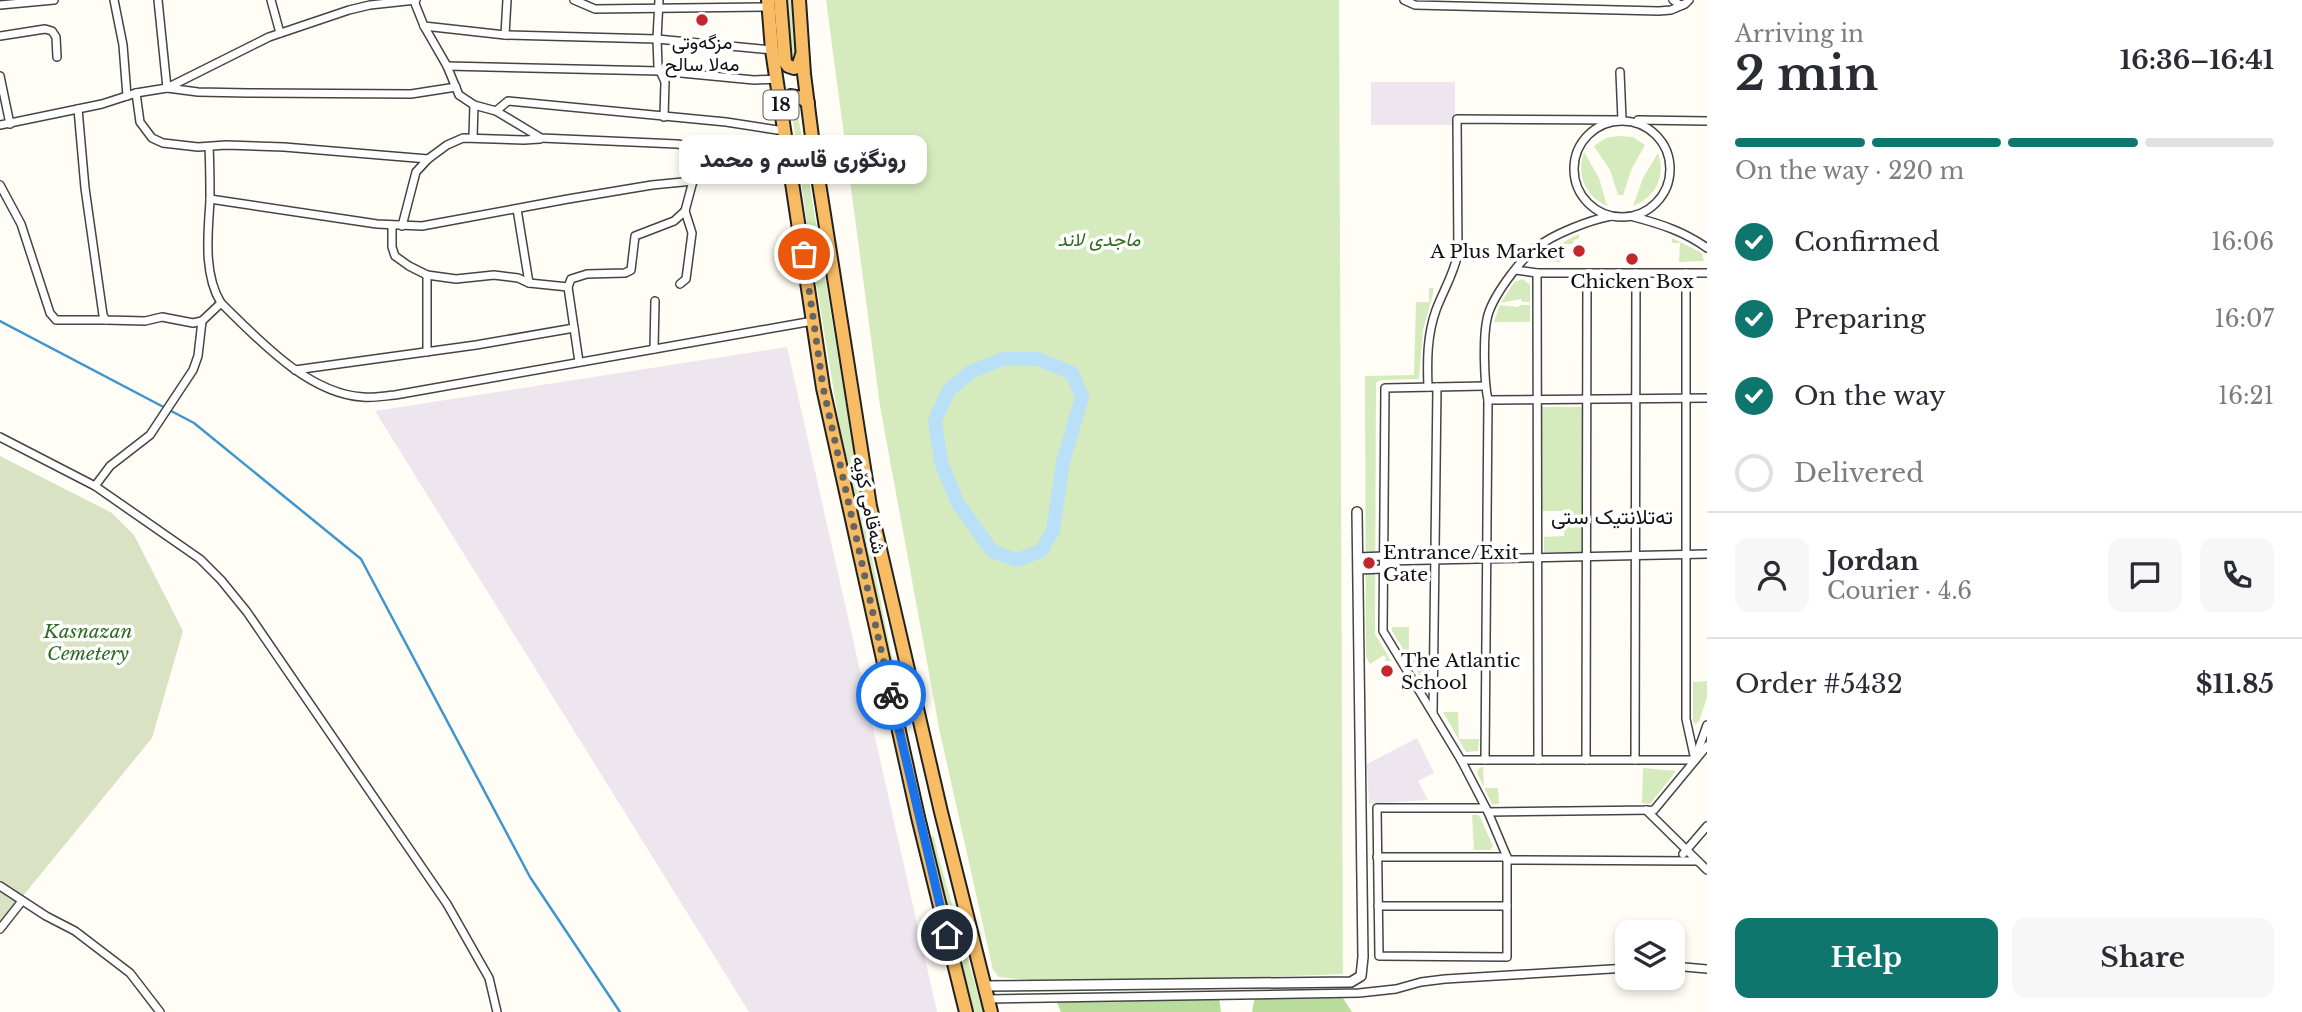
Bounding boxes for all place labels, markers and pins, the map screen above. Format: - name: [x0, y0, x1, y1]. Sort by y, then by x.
- marker: مزگەوتی مەلا سالح: [694, 12, 710, 28]
- place label: مزگەوتی مەلا سالح: [665, 31, 739, 78]
- callout: رونگۆری قاسم و محمد: [680, 135, 928, 184]
- pin: [774, 224, 834, 284]
- place label: A Plus Market: [1429, 240, 1566, 263]
- marker: A Plus Market: [1571, 243, 1587, 259]
- marker: Chicken Box: [1624, 251, 1640, 267]
- place label: Chicken Box: [1570, 270, 1694, 293]
- place label: Entrance/Exit Gate: [1383, 541, 1519, 586]
- marker: Entrance/Exit Gate: [1361, 555, 1377, 571]
- place label: The Atlantic School: [1401, 649, 1520, 694]
- marker: The Atlantic School: [1379, 663, 1395, 679]
- pin: [917, 905, 977, 965]

